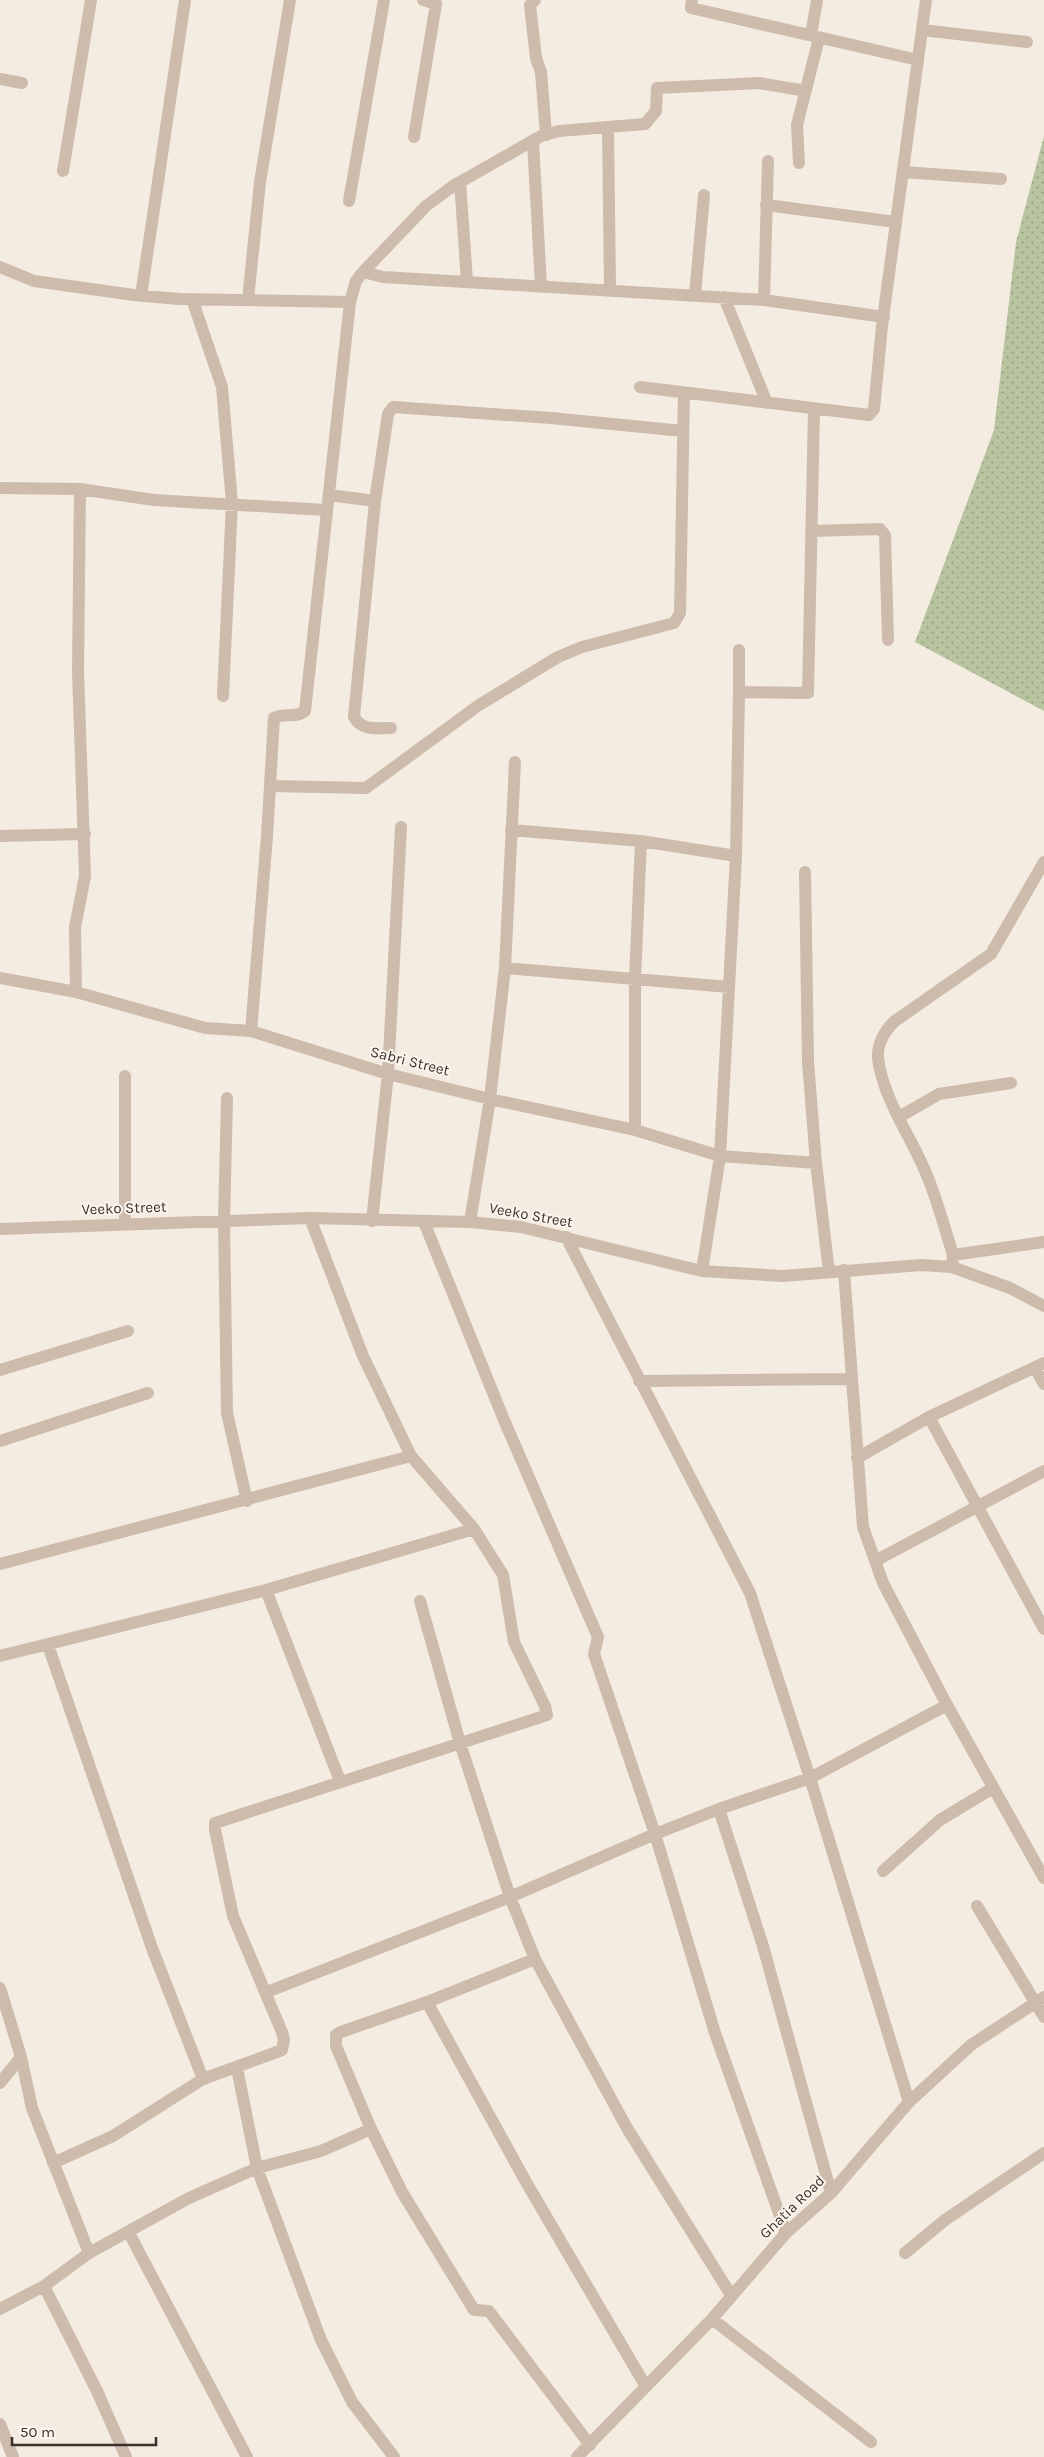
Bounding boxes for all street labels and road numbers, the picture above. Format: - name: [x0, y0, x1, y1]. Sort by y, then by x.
- street label: Sabri Street: [369, 1042, 452, 1080]
- street label: Veeko Street: [81, 1198, 167, 1218]
- street label: Veeko Street: [488, 1199, 575, 1231]
- street label: Ghatia Road: [756, 2172, 828, 2242]

